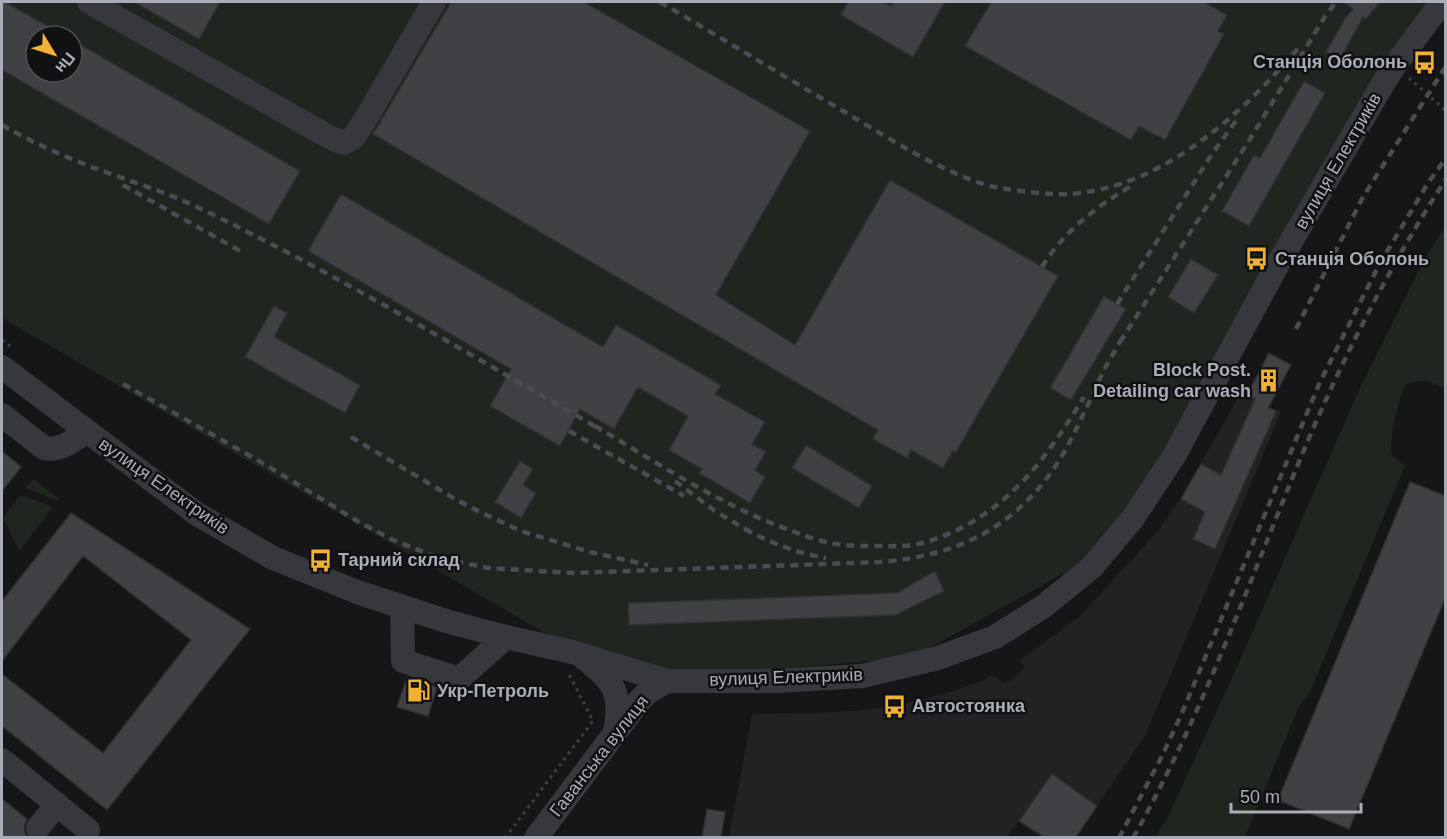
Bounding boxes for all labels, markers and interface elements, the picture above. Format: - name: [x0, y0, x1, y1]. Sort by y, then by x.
- north arrow: [24, 24, 84, 84]
- text: Пн: [52, 49, 79, 77]
- bus stop icon: Станція Оболонь: [1412, 49, 1438, 75]
- place label: Станція Оболонь: [1253, 52, 1407, 72]
- street label: вулиця Електриків: [1291, 89, 1385, 233]
- bus stop icon: Cтанція Оболонь: [1244, 246, 1270, 272]
- place label: Cтанція Оболонь: [1275, 249, 1429, 269]
- place label: Block Post. Detailing car wash: [1093, 360, 1251, 401]
- building icon: Block Post. Detailing car wash: [1256, 367, 1282, 393]
- street label: вулиця Електриків: [95, 434, 233, 538]
- bus stop icon: Тарний склад: [307, 547, 333, 573]
- place label: Тарний склад: [338, 550, 460, 570]
- street label: вулиця Електриків: [709, 664, 863, 690]
- fuel station icon: Укр-Петроль: [406, 678, 432, 704]
- place label: Укр-Петроль: [437, 681, 549, 701]
- street label: Гаванська вулиця: [546, 691, 652, 821]
- bus stop icon: Автостоянка: [881, 693, 907, 719]
- place label: Автостоянка: [912, 696, 1026, 716]
- scale bar: [1231, 776, 1362, 814]
- text: 50 m: [1240, 787, 1280, 807]

